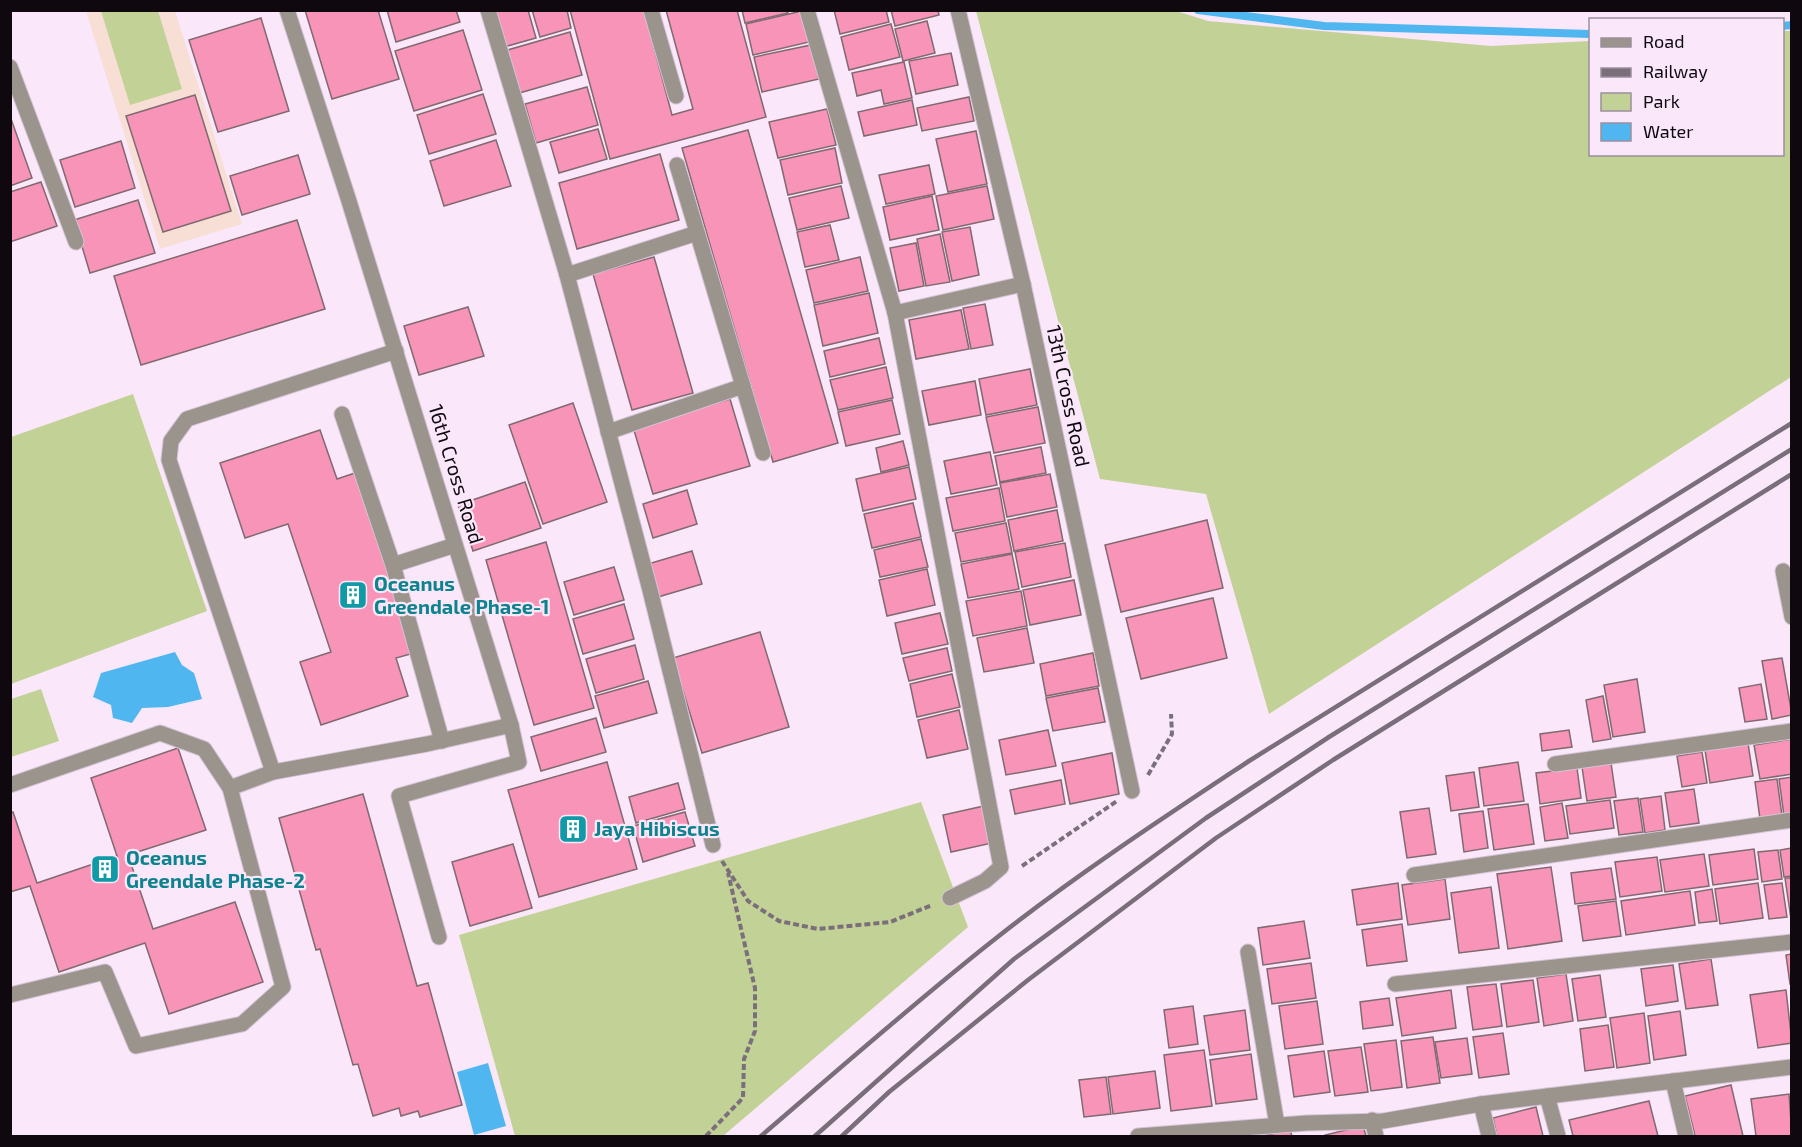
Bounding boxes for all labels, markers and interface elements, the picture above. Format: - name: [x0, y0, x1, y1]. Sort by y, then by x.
- legend: [1589, 18, 1784, 156]
- text: Road: [1643, 30, 1684, 52]
- text: Railway: [1643, 60, 1708, 82]
- text: Park: [1643, 90, 1680, 112]
- text: Water: [1643, 120, 1693, 142]
- street label: 13th Cross Road: [1042, 323, 1096, 469]
- street label: 16th Cross Road: [424, 401, 490, 546]
- place label: Oceanus Greendale Phase-1: [374, 571, 549, 618]
- building icon: Oceanus Greendale Phase-1: [337, 579, 369, 611]
- building icon: Jaya Hibiscus: [557, 813, 589, 845]
- place label: Jaya Hibiscus: [594, 816, 720, 841]
- place label: Oceanus Greendale Phase-2: [126, 845, 305, 892]
- building icon: Oceanus Greendale Phase-2: [89, 853, 121, 885]

